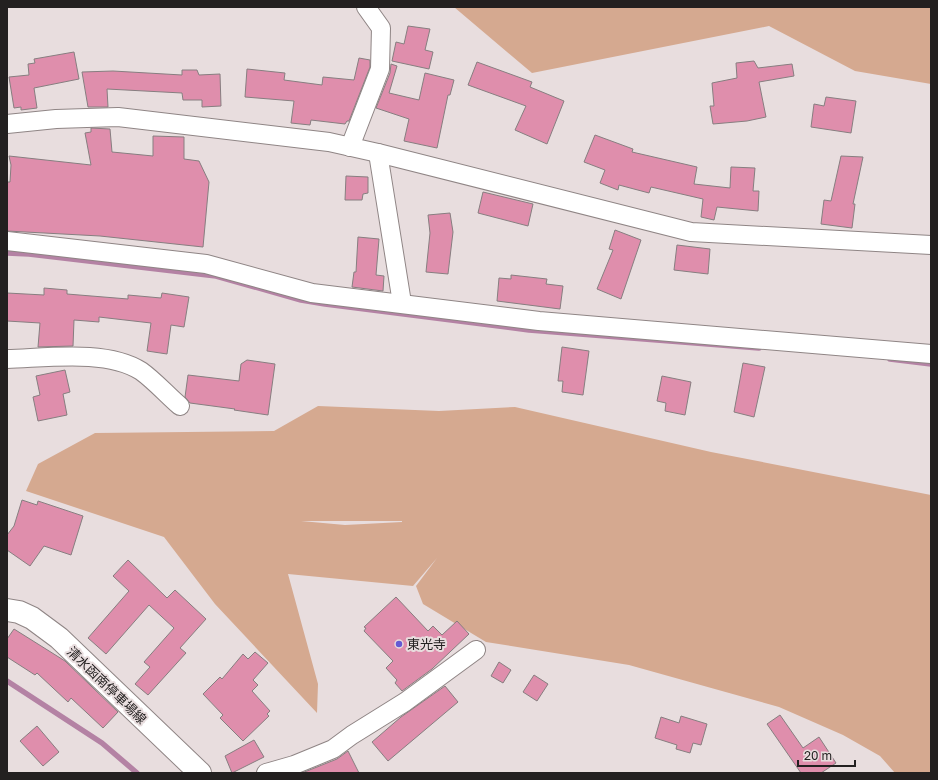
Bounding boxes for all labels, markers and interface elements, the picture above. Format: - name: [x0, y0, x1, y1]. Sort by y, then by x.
- place label: 東光寺: [407, 636, 446, 652]
- marker: 東光寺: [394, 639, 404, 649]
- street label: 清水函南停車場線: [64, 643, 150, 727]
- scale bar: [798, 742, 855, 768]
- text: 20 m: [804, 748, 832, 763]

